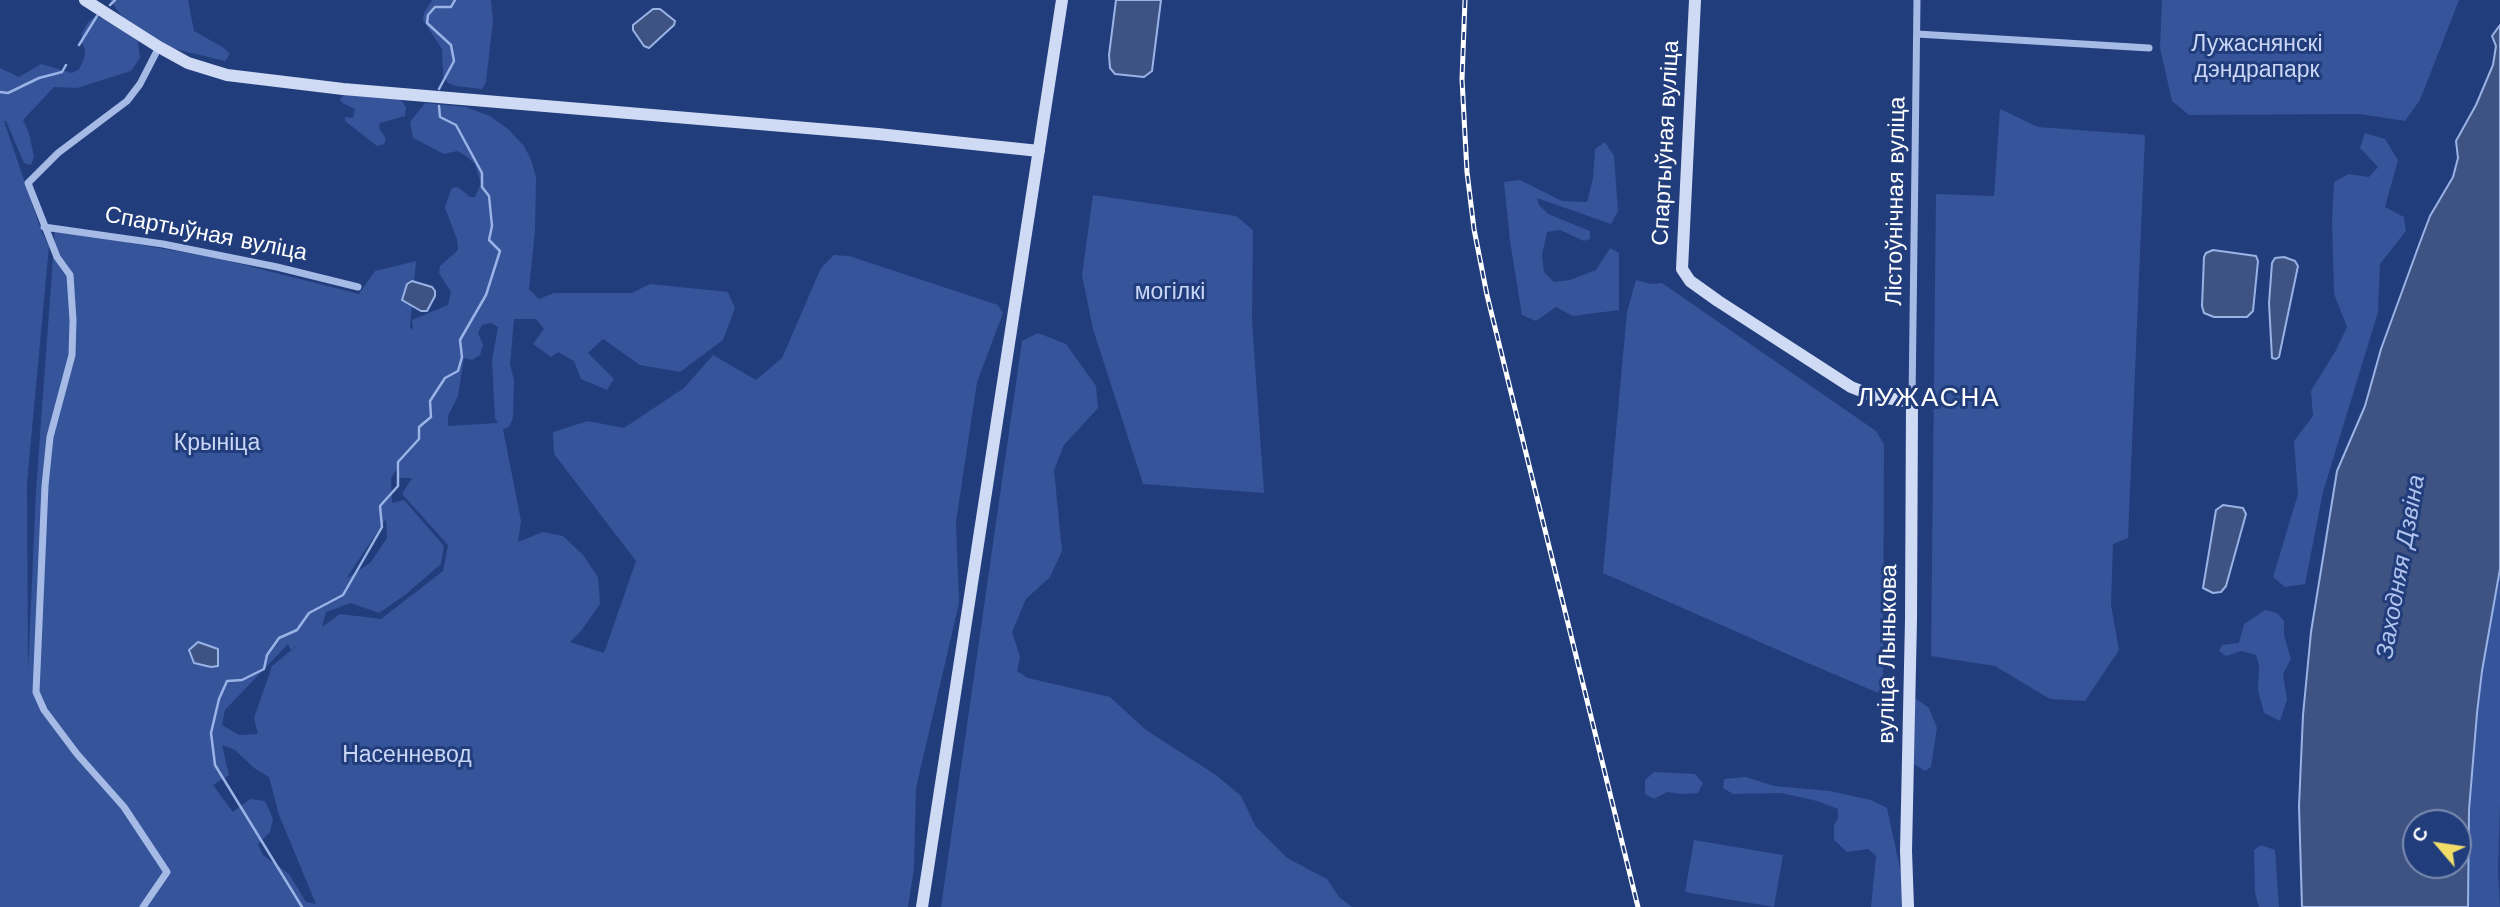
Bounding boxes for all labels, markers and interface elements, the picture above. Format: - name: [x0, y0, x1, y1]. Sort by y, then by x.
- park label: Лужаснянскі дэндрапарк: [2191, 30, 2323, 84]
- street label: Спартыўная вуліца: [1647, 40, 1685, 246]
- street label: Лістоўнічная вуліца: [1880, 96, 1912, 306]
- street label: Спартыўная вуліца: [102, 201, 310, 267]
- park label: могілкі: [1135, 278, 1205, 306]
- district label: ЛУЖАСНА: [1858, 382, 2000, 414]
- park label: Крыніца: [174, 429, 260, 457]
- water label: Заходняя Дзвіна: [2371, 473, 2431, 661]
- street label: вуліца Лынькова: [1873, 564, 1903, 744]
- park label: Насенневод: [342, 741, 472, 769]
- north arrow: [2402, 809, 2472, 879]
- text: С: [2407, 823, 2433, 846]

